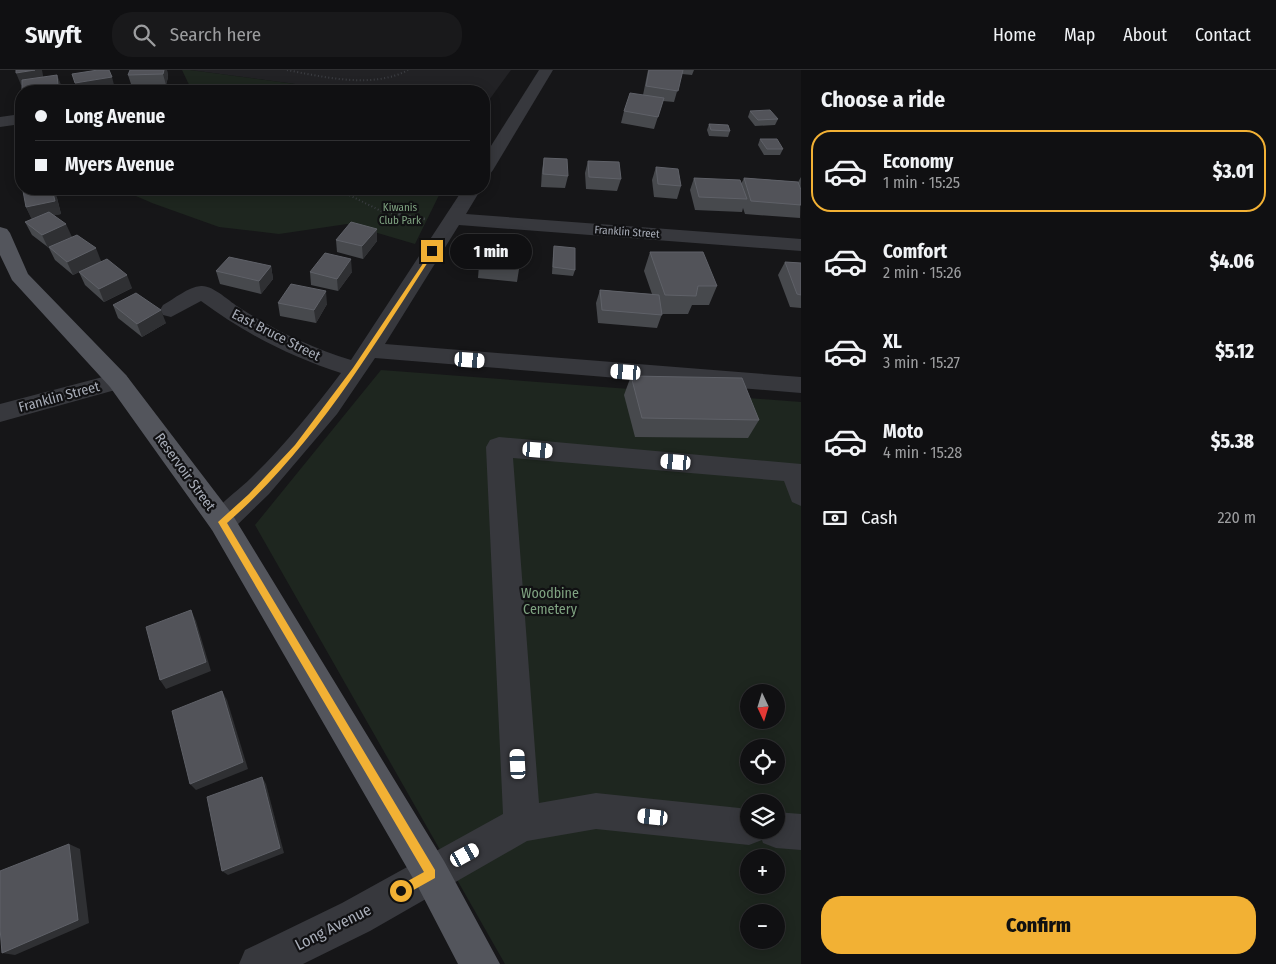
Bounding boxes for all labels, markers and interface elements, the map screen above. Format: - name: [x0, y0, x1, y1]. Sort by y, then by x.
- search box: [112, 12, 462, 57]
- text: Swyft: [25, 21, 82, 49]
- icon: search: [130, 21, 158, 49]
- text: Search here: [170, 23, 261, 46]
- text: Home: [993, 24, 1036, 46]
- text: Map: [1064, 24, 1095, 46]
- text: About: [1123, 24, 1167, 46]
- text: Contact: [1195, 24, 1251, 46]
- text: Choose a ride: [821, 86, 945, 113]
- text: Long Avenue: [65, 105, 165, 128]
- icon: car: [823, 149, 868, 194]
- text: Economy: [883, 150, 953, 173]
- text: Myers Avenue: [65, 153, 174, 176]
- text: $3.01: [1213, 160, 1254, 183]
- text: 1 min · 15:25: [883, 173, 960, 192]
- park label: Kiwanis Club Park: [379, 201, 422, 227]
- street label: Franklin Street: [594, 223, 660, 241]
- callout: 1 min: [450, 234, 532, 268]
- icon: car: [823, 239, 868, 284]
- route end: [421, 240, 443, 262]
- text: Comfort: [883, 240, 947, 263]
- text: 1 min: [474, 242, 508, 261]
- text: $4.06: [1210, 250, 1254, 273]
- text: 2 min · 15:26: [883, 263, 961, 282]
- street label: East Bruce Street: [229, 305, 324, 365]
- icon: car: [823, 329, 868, 374]
- text: XL: [883, 330, 902, 353]
- text: $5.12: [1215, 340, 1254, 363]
- car: [454, 351, 485, 369]
- text: 3 min · 15:27: [883, 353, 960, 372]
- car: [610, 363, 641, 381]
- street label: Franklin Street: [17, 378, 102, 416]
- icon: car: [823, 419, 868, 464]
- text: Moto: [883, 420, 923, 443]
- street label: Reservoir Street: [151, 430, 219, 514]
- text: $5.38: [1211, 430, 1254, 453]
- car: [522, 441, 553, 459]
- text: 4 min · 15:28: [883, 443, 962, 462]
- car: [660, 453, 691, 471]
- icon: cash: [821, 504, 849, 532]
- text: Cash: [861, 506, 898, 529]
- text: 220 m: [1217, 508, 1256, 527]
- park label: Woodbine Cemetery: [521, 585, 579, 618]
- north arrow: [740, 684, 785, 729]
- map controls: [740, 684, 785, 949]
- button: locate: [740, 739, 785, 784]
- car: [509, 749, 526, 779]
- button: layers: [740, 794, 785, 839]
- car: [637, 808, 668, 826]
- car: [448, 841, 481, 869]
- button: +: [740, 849, 785, 894]
- route start: [390, 880, 412, 902]
- button: Confirm: [821, 896, 1256, 954]
- street label: Long Avenue: [292, 900, 374, 954]
- button: −: [740, 904, 785, 949]

